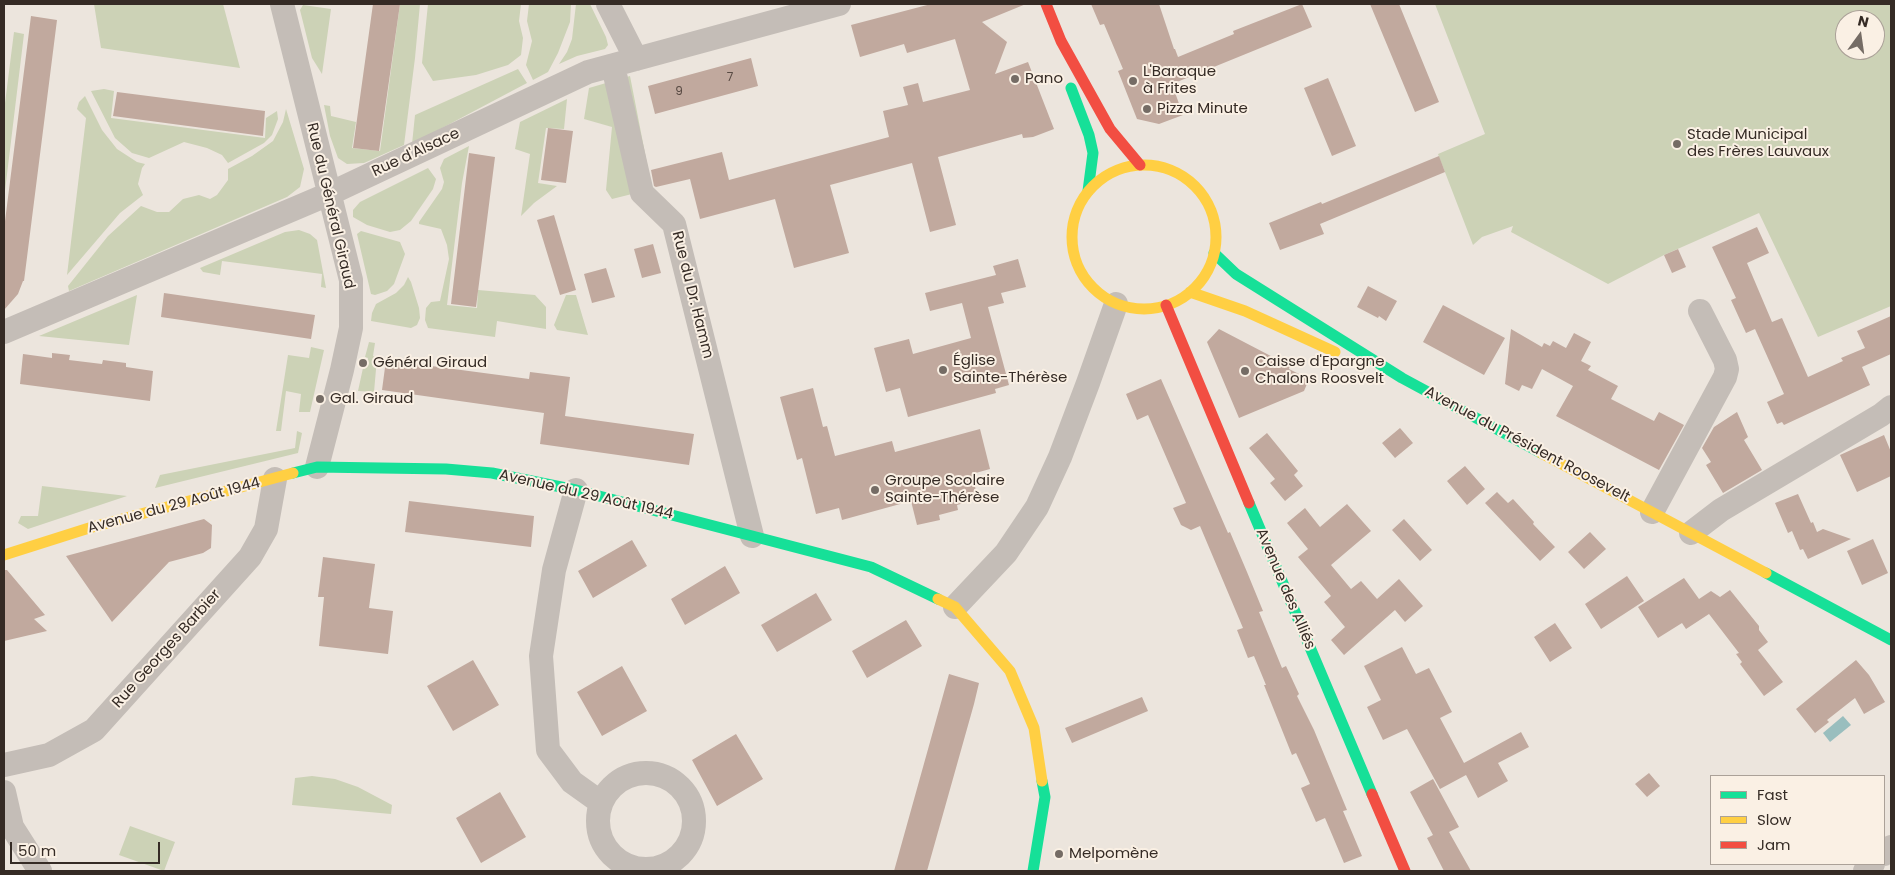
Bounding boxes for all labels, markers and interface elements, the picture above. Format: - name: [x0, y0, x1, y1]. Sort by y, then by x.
- north arrow: [1835, 10, 1885, 60]
- text: N: [1856, 10, 1871, 32]
- place label: L'Baraque à Frites: [1143, 63, 1216, 98]
- place label: Pano: [1025, 70, 1063, 88]
- house number: 7: [727, 71, 733, 85]
- marker: Pano: [1009, 73, 1021, 85]
- marker: L'Baraque à Frites: [1127, 75, 1139, 87]
- house number: 9: [675, 85, 683, 99]
- place label: Pizza Minute: [1157, 100, 1248, 118]
- marker: Pizza Minute: [1141, 103, 1153, 115]
- street label: Rue du Général Giraud: [302, 121, 358, 291]
- street label: Rue d'Alsace: [369, 125, 463, 181]
- place label: Stade Municipal des Frères Lauvaux: [1687, 126, 1829, 161]
- marker: Stade Municipal des Frères Lauvaux: [1671, 138, 1683, 150]
- street label: Rue du Dr. Hamm: [667, 229, 717, 361]
- place label: Église Sainte-Thérèse: [953, 352, 1067, 387]
- place label: Caisse d'Epargne Chalons Roosvelt: [1255, 353, 1385, 388]
- place label: Général Giraud: [373, 354, 487, 372]
- marker: Général Giraud: [357, 357, 369, 369]
- marker: Église Sainte-Thérèse: [937, 364, 949, 376]
- marker: Caisse d'Epargne Chalons Roosvelt: [1239, 365, 1251, 377]
- street label: Avenue du Président Roosevelt: [1421, 383, 1633, 507]
- place label: Gal. Giraud: [330, 390, 413, 408]
- marker: Gal. Giraud: [314, 393, 326, 405]
- street label: Avenue du 29 Août 1944: [497, 466, 675, 524]
- place label: Groupe Scolaire Sainte-Thérèse: [885, 472, 1005, 507]
- street label: Avenue du 29 Août 1944: [86, 474, 262, 538]
- marker: Groupe Scolaire Sainte-Thérèse: [869, 484, 881, 496]
- street label: Avenue des Alliés: [1251, 526, 1319, 652]
- street label: Rue Georges Barbier: [109, 586, 225, 712]
- legend: [1710, 775, 1885, 865]
- text: Fast: [1757, 784, 1788, 805]
- text: Slow: [1757, 809, 1791, 830]
- scale bar: [12, 832, 162, 864]
- text: Jam: [1757, 834, 1791, 855]
- text: 50 m: [18, 840, 56, 861]
- place label: Melpomène: [1069, 845, 1158, 863]
- marker: Melpomène: [1053, 848, 1065, 860]

